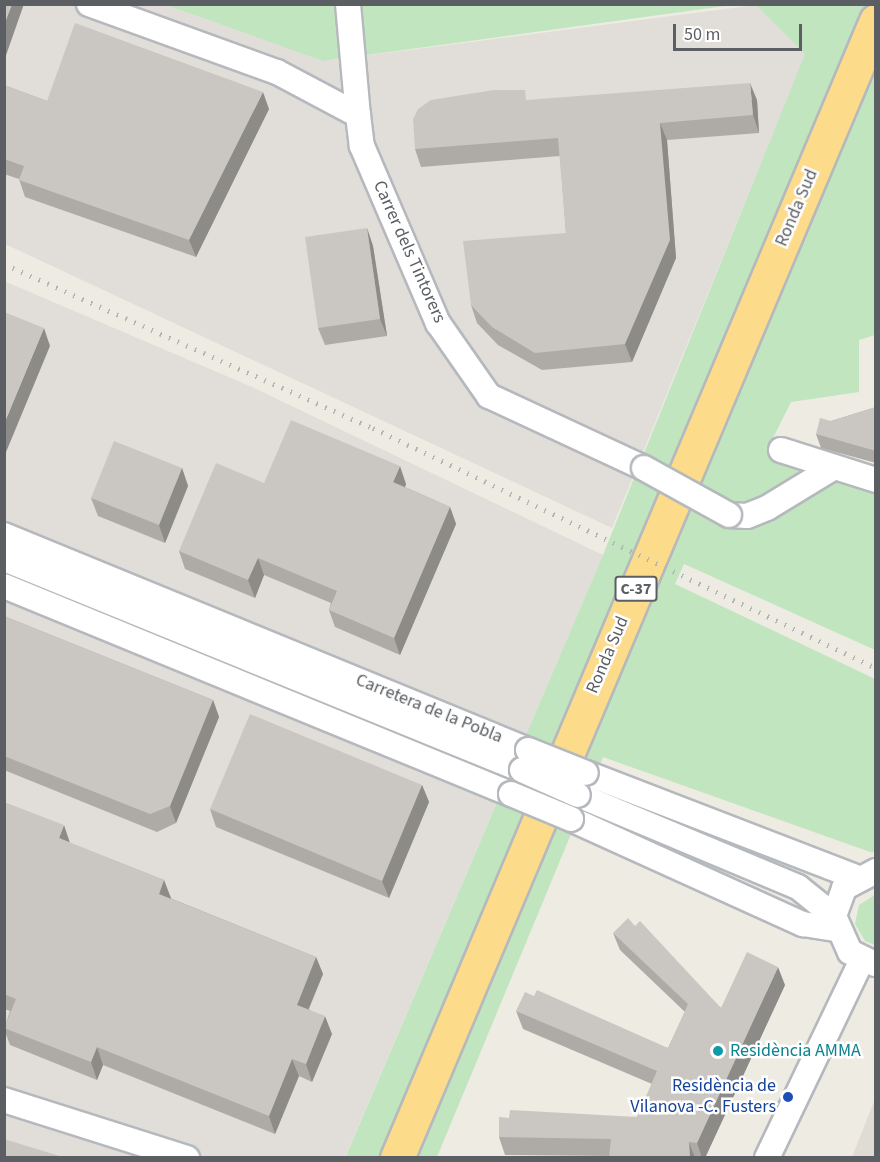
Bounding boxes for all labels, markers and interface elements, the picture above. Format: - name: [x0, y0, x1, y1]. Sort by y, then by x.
- scale bar: [676, 12, 805, 50]
- text: 50 m: [684, 22, 720, 47]
- street label: Ronda Sud: [771, 166, 823, 250]
- street label: Carrer dels Tintorers: [368, 178, 450, 326]
- road number: C-37: [614, 576, 658, 602]
- street label: Ronda Sud: [582, 613, 634, 697]
- street label: Carretera de la Pobla: [352, 670, 506, 748]
- place label: Residència AMMA: [730, 1040, 861, 1062]
- marker: Residència AMMA: [711, 1044, 725, 1058]
- place label: Residència de Vilanova -C. Fusters: [630, 1076, 776, 1118]
- marker: Residència de Vilanova -C. Fusters: [781, 1090, 795, 1104]

